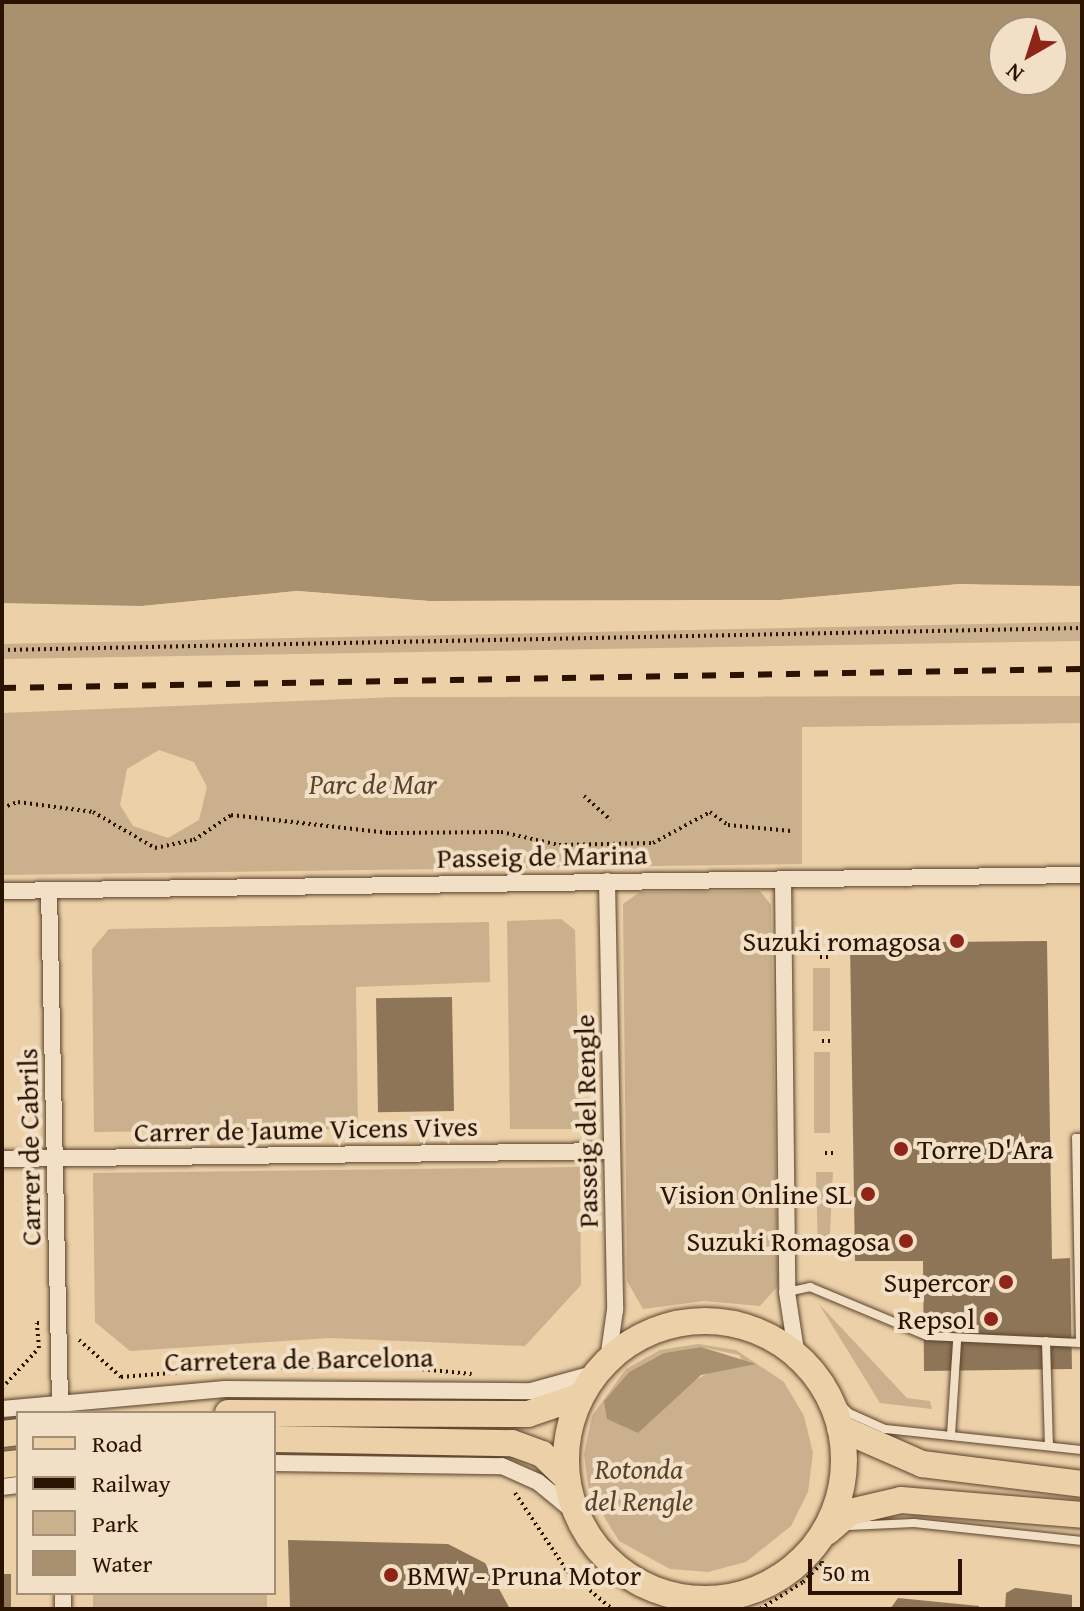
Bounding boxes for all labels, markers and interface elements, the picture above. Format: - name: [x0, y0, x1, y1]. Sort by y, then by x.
- north arrow: [988, 16, 1068, 96]
- text: N: [998, 56, 1030, 90]
- park label: Parc de Mar: [309, 767, 437, 801]
- street label: Passeig de Marina: [437, 837, 647, 875]
- place label: Suzuki romagosa: [742, 924, 941, 958]
- marker: Suzuki romagosa: [948, 932, 966, 950]
- street label: Passeig del Rengle: [567, 1014, 605, 1228]
- street label: Carrer de Cabrils: [10, 1048, 48, 1246]
- street label: Carrer de Jaume Vicens Vives: [134, 1109, 478, 1149]
- place label: Torre D'Ara: [917, 1132, 1054, 1166]
- marker: Torre D'Ara: [892, 1140, 910, 1158]
- place label: Vision Online SL: [660, 1177, 852, 1211]
- marker: Vision Online SL: [859, 1185, 877, 1203]
- place label: Suzuki Romagosa: [686, 1224, 890, 1258]
- marker: Suzuki Romagosa: [897, 1232, 915, 1250]
- place label: Supercor: [884, 1265, 990, 1299]
- marker: Supercor: [997, 1273, 1015, 1291]
- place label: Repsol: [897, 1302, 975, 1336]
- marker: Repsol: [982, 1310, 1000, 1328]
- street label: Carretera de Barcelona: [164, 1340, 434, 1378]
- legend: [16, 1411, 276, 1595]
- text: Road: [92, 1426, 142, 1461]
- park label: Rotonda del Rengle: [585, 1452, 693, 1518]
- text: Railway: [92, 1466, 171, 1501]
- text: Park: [92, 1506, 138, 1541]
- scale bar: [812, 1543, 966, 1593]
- text: Water: [92, 1546, 152, 1581]
- text: 50 m: [822, 1555, 870, 1590]
- place label: BMW - Pruna Motor: [407, 1558, 641, 1592]
- marker: BMW - Pruna Motor: [382, 1566, 400, 1584]

